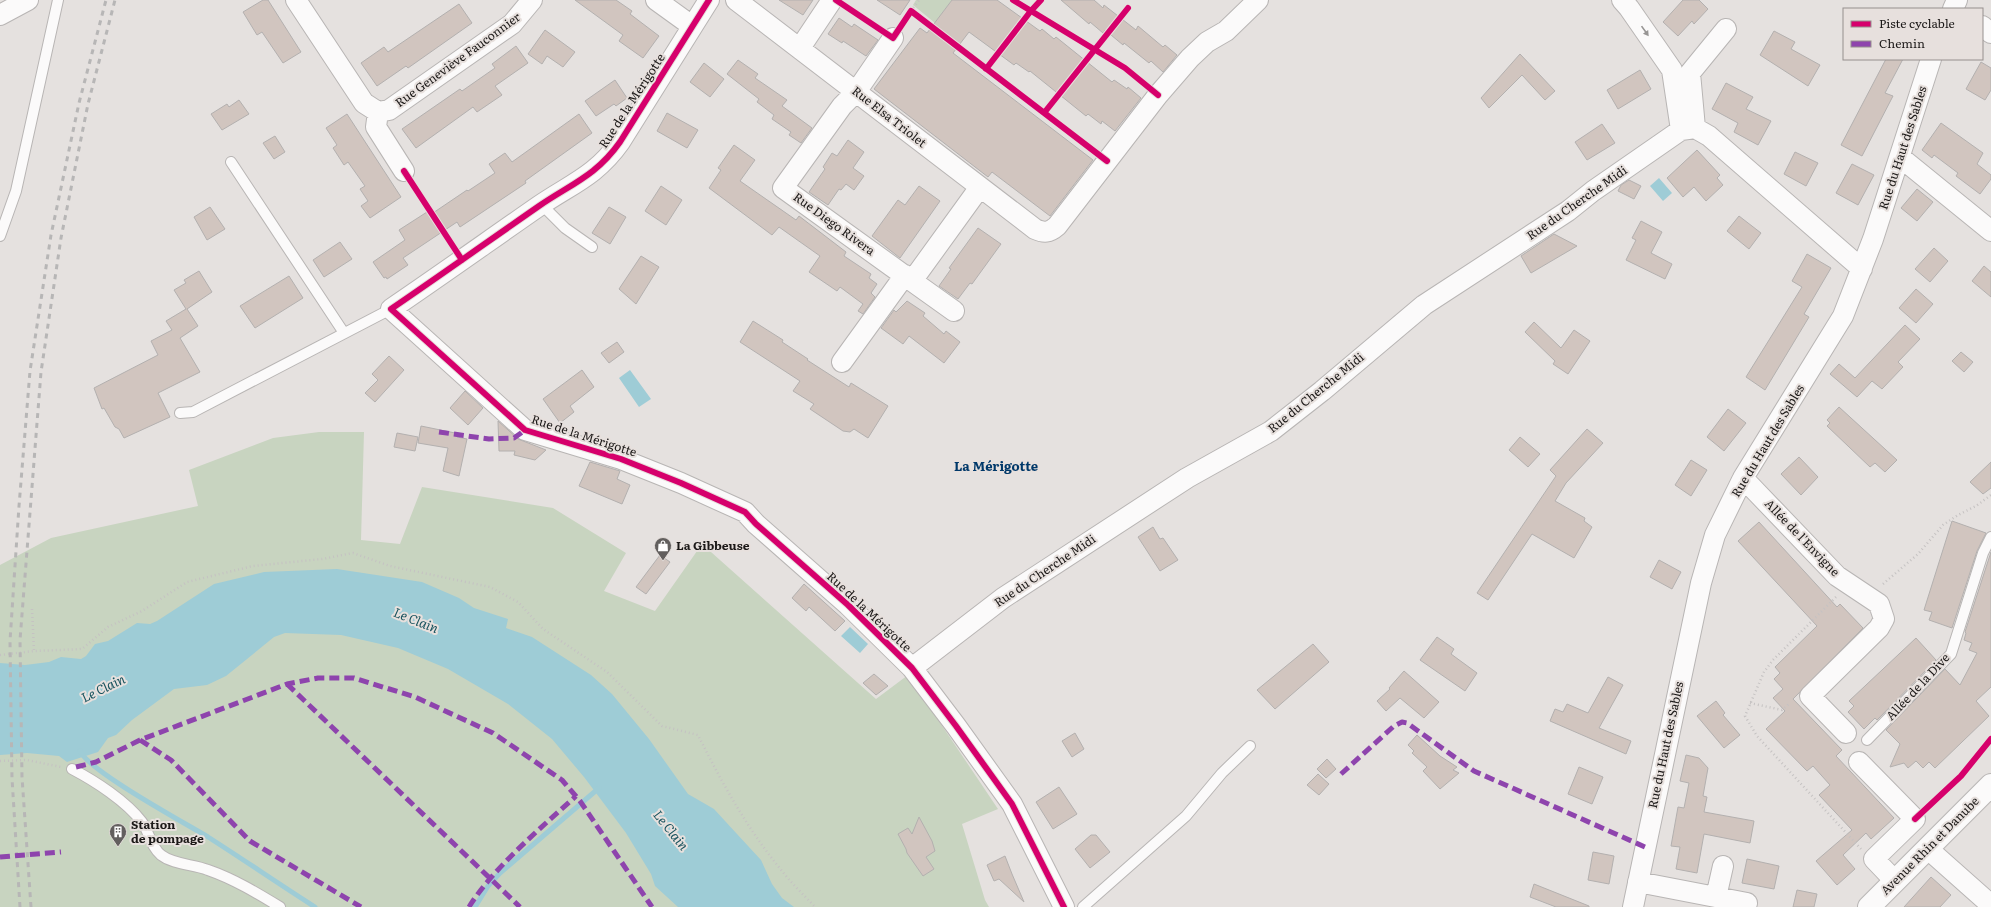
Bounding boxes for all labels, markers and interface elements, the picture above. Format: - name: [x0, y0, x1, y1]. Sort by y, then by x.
- street label: Rue Geneviève Fauconnier: [391, 7, 524, 111]
- legend: [1843, 8, 1983, 60]
- text: Piste cyclable: [1879, 14, 1955, 32]
- one-way arrow: [1641, 26, 1649, 36]
- text: Chemin: [1879, 34, 1925, 52]
- street label: Rue de la Mérigotte: [594, 49, 669, 151]
- street label: Rue Elsa Triolet: [849, 81, 931, 151]
- street label: Rue du Haut des Sables: [1874, 83, 1931, 212]
- street label: Rue du Cherche Midi: [1523, 161, 1630, 244]
- street label: Rue Diego Rivera: [790, 187, 880, 259]
- street label: Rue du Cherche Midi: [1263, 348, 1367, 437]
- street label: Rue du Haut des Sables: [1726, 380, 1808, 500]
- street label: Rue de la Mérigotte: [529, 410, 639, 461]
- district label: La Mérigotte: [954, 456, 1038, 475]
- street label: Allée de l'Envigne: [1761, 495, 1844, 580]
- street label: Rue du Cherche Midi: [990, 529, 1099, 611]
- shop icon: La Gibbeuse: [653, 536, 673, 561]
- place label: La Gibbeuse: [676, 536, 750, 554]
- street label: Rue de la Mérigotte: [823, 567, 916, 655]
- water label: Le Clain: [391, 602, 442, 637]
- street label: Allée de la Dive: [1881, 649, 1953, 724]
- water label: Le Clain: [78, 669, 128, 706]
- street label: Rue du Haut des Sables: [1643, 679, 1687, 810]
- street label: Avenue Rhin et Danube: [1876, 792, 1983, 899]
- water label: Le Clain: [649, 806, 694, 854]
- place label: Station de pompage: [131, 815, 204, 847]
- building icon: Station de pompage: [108, 822, 128, 847]

